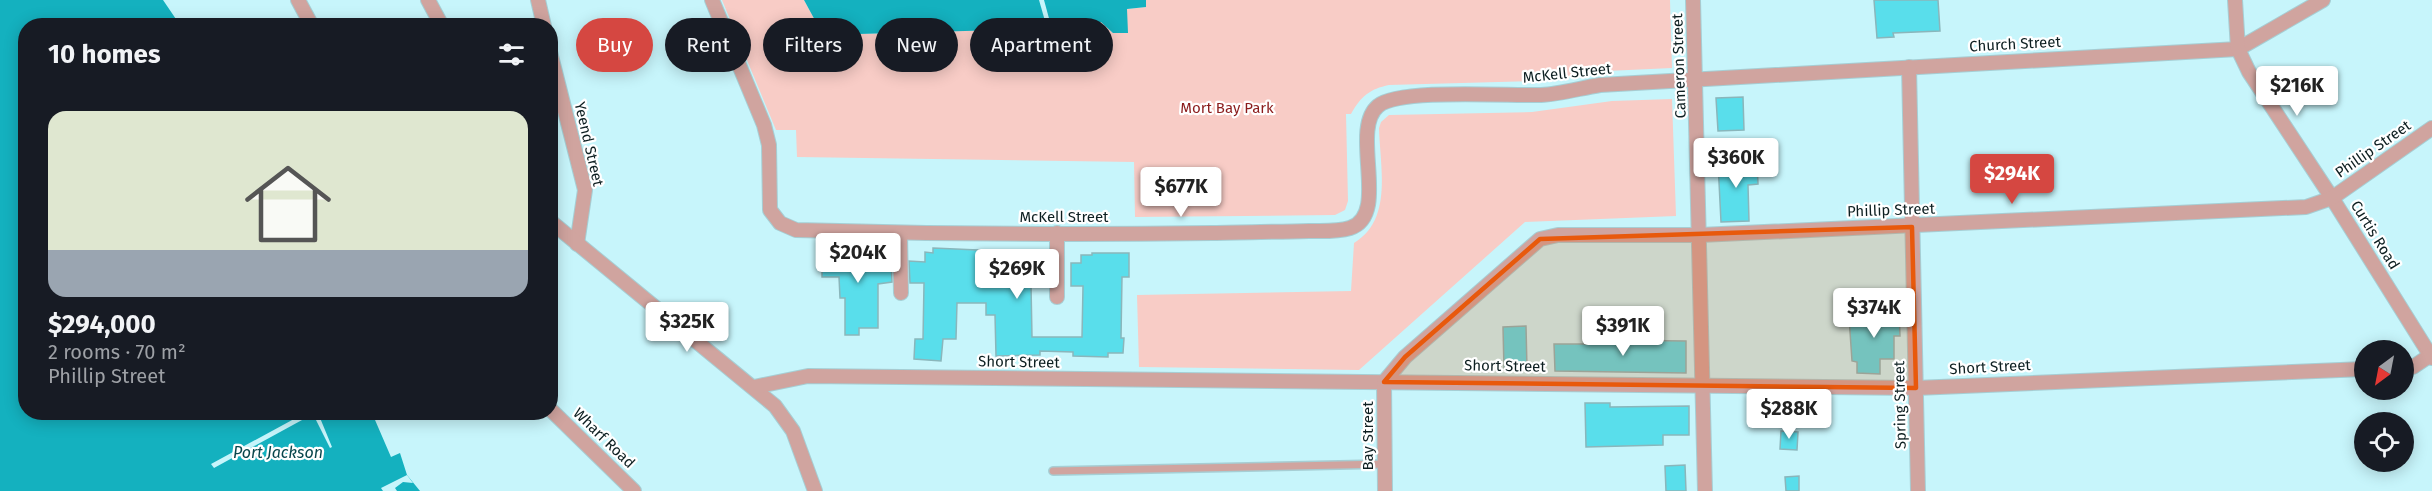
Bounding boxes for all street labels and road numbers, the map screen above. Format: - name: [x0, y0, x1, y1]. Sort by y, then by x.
- street label: Cameron Street: [1668, 13, 1690, 119]
- street label: Church Street: [1969, 33, 2062, 55]
- street label: McKell Street: [1522, 59, 1613, 87]
- street label: Yeend Street: [571, 100, 608, 189]
- street label: Phillip Street: [2332, 116, 2415, 182]
- street label: Curtis Road: [2347, 197, 2403, 273]
- street label: Phillip Street: [1847, 199, 1936, 221]
- street label: McKell Street: [1019, 208, 1109, 226]
- street label: Short Street: [978, 352, 1061, 372]
- street label: Short Street: [1464, 356, 1547, 376]
- street label: Short Street: [1949, 356, 2032, 378]
- street label: Spring Street: [1890, 360, 1910, 449]
- street label: Bay Street: [1359, 401, 1377, 471]
- street label: Wharf Road: [569, 404, 639, 472]

